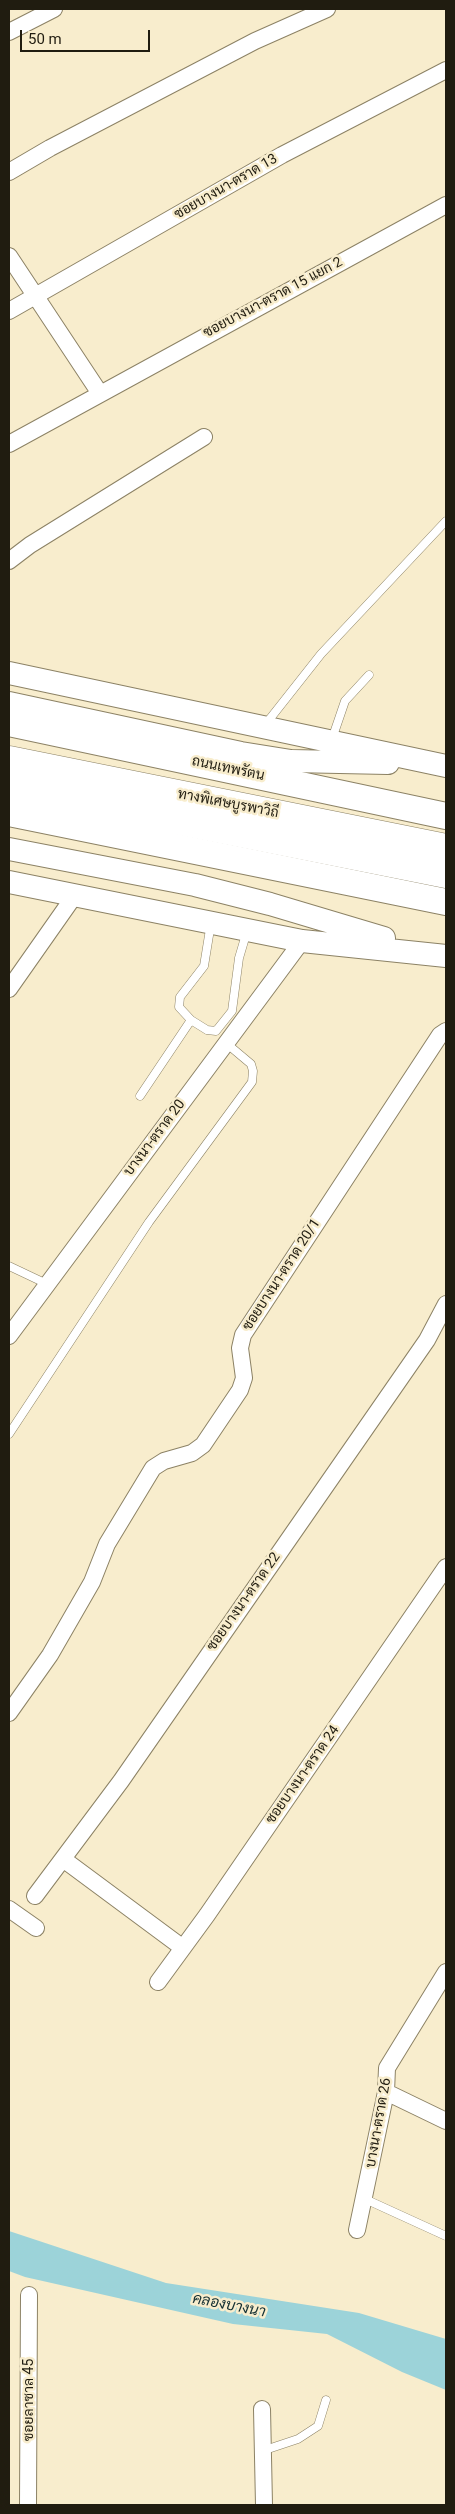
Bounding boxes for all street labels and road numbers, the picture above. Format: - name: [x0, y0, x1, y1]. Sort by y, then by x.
- street label: ซอยบางนา-ตราด 13: [171, 151, 281, 223]
- street label: ซอยบางนา-ตราด 15 แยก 2: [201, 254, 345, 342]
- street label: ถนนเทพรัตน: [190, 753, 266, 785]
- street label: ทางพิเศษบูรพาวิถี: [176, 786, 280, 822]
- street label: บางนา-ตราด 20: [121, 1096, 189, 1180]
- street label: ซอยบางนา-ตราด 20/1: [240, 1216, 324, 1334]
- street label: ซอยบางนา-ตราด 22: [204, 1550, 284, 1654]
- street label: ซอยบางนา-ตราด 24: [263, 1723, 343, 1827]
- street label: บางนา-ตราด 26: [363, 2077, 395, 2169]
- street label: ซอยลาซาล 45: [21, 2359, 37, 2441]

